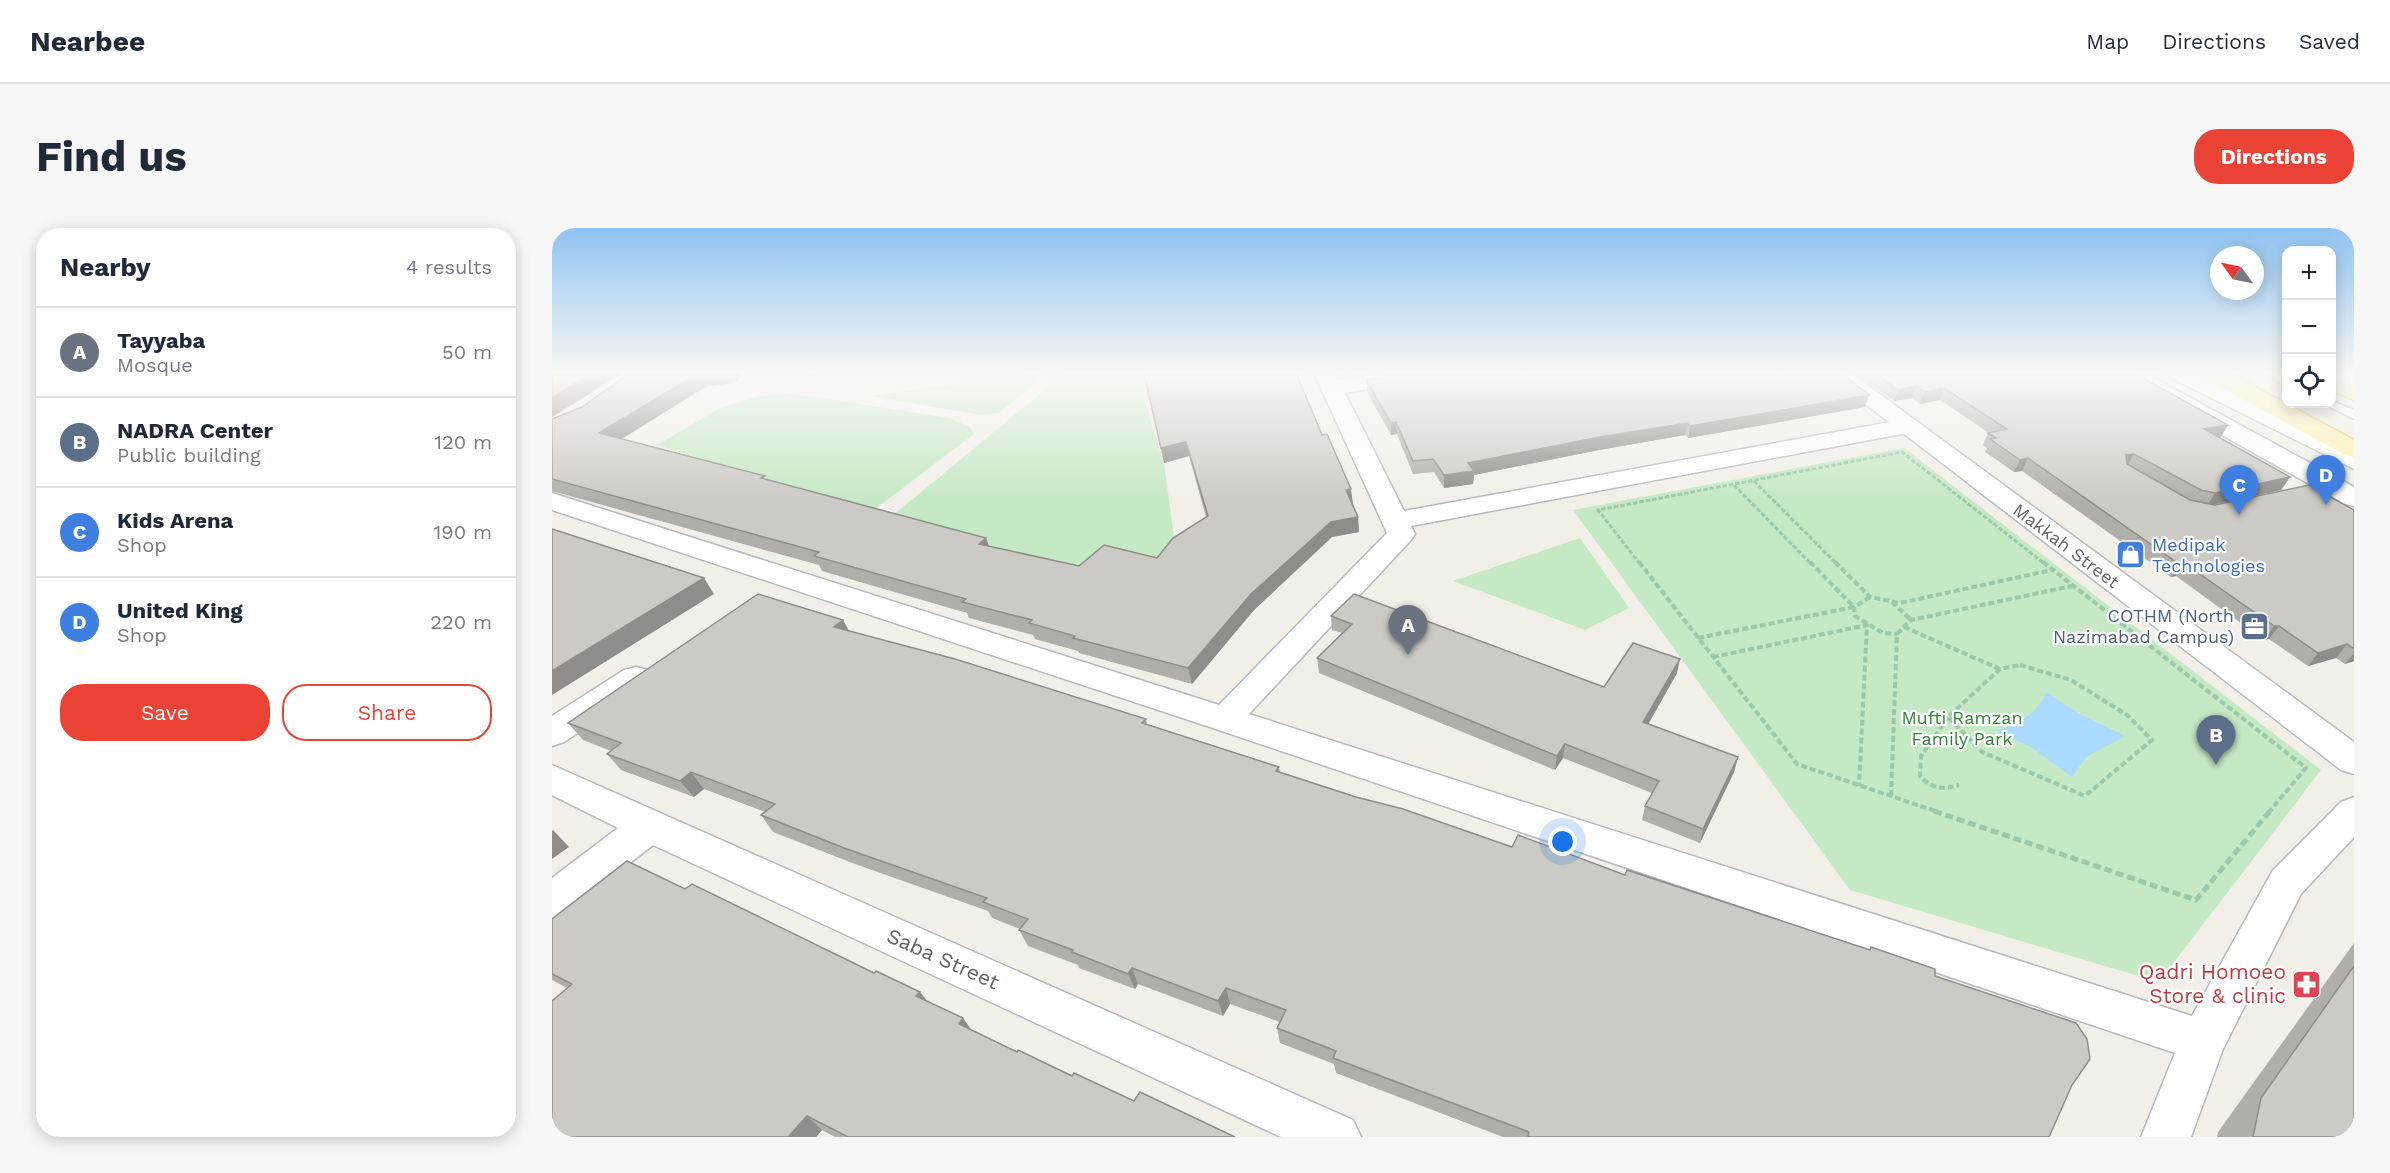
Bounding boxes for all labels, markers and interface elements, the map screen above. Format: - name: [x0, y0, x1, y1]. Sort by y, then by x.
- text: Nearbee: [30, 25, 145, 58]
- text: Map: [2086, 29, 2129, 54]
- text: Directions: [2162, 29, 2266, 54]
- text: Saved: [2299, 29, 2360, 54]
- button: Directions: [2194, 129, 2354, 184]
- text: Find us: [36, 132, 187, 181]
- north arrow: [2210, 246, 2264, 300]
- map controls: [2282, 246, 2336, 408]
- button: +: [2282, 246, 2336, 300]
- text: Nearby: [60, 252, 151, 282]
- text: 4 results: [406, 255, 492, 279]
- button: −: [2282, 300, 2336, 354]
- text: Tayyaba: [117, 328, 205, 353]
- text: A: [73, 340, 86, 364]
- text: 50 m: [442, 340, 492, 364]
- text: Mosque: [117, 353, 193, 377]
- button: locate: [2282, 354, 2336, 408]
- text: NADRA Center: [117, 418, 273, 443]
- text: B: [73, 430, 86, 454]
- text: 120 m: [434, 430, 492, 454]
- text: Public building: [117, 443, 261, 467]
- pin: D: [2306, 456, 2346, 505]
- pin: C: [2220, 466, 2258, 515]
- street label: Makkah Street: [2009, 499, 2124, 593]
- text: Kids Arena: [117, 508, 233, 533]
- text: C: [73, 520, 86, 544]
- text: 190 m: [434, 520, 492, 544]
- text: Shop: [117, 533, 167, 557]
- place label: Medipak Technologies: [2152, 534, 2265, 576]
- shop icon: Medipak Technologies: [2115, 539, 2147, 571]
- text: United King: [117, 598, 243, 623]
- place label: COTHM (North Nazimabad Campus): [2053, 605, 2234, 647]
- pin: A: [1388, 606, 1428, 655]
- text: D: [72, 610, 87, 634]
- text: 220 m: [430, 610, 492, 634]
- office icon: COTHM (North Nazimabad Campus): [2239, 610, 2271, 642]
- text: Shop: [117, 623, 167, 647]
- button: Save: [60, 684, 270, 741]
- button: Share: [282, 684, 492, 741]
- park label: Mufti Ramzan Family Park: [1901, 707, 2023, 749]
- pin: B: [2196, 716, 2236, 765]
- your location: [1548, 827, 1577, 856]
- street label: Saba Street: [883, 923, 1003, 994]
- place label: Qadri Homoeo Store & clinic: [2139, 959, 2286, 1008]
- pharmacy icon: Qadri Homoeo Store & clinic: [2291, 968, 2323, 1000]

